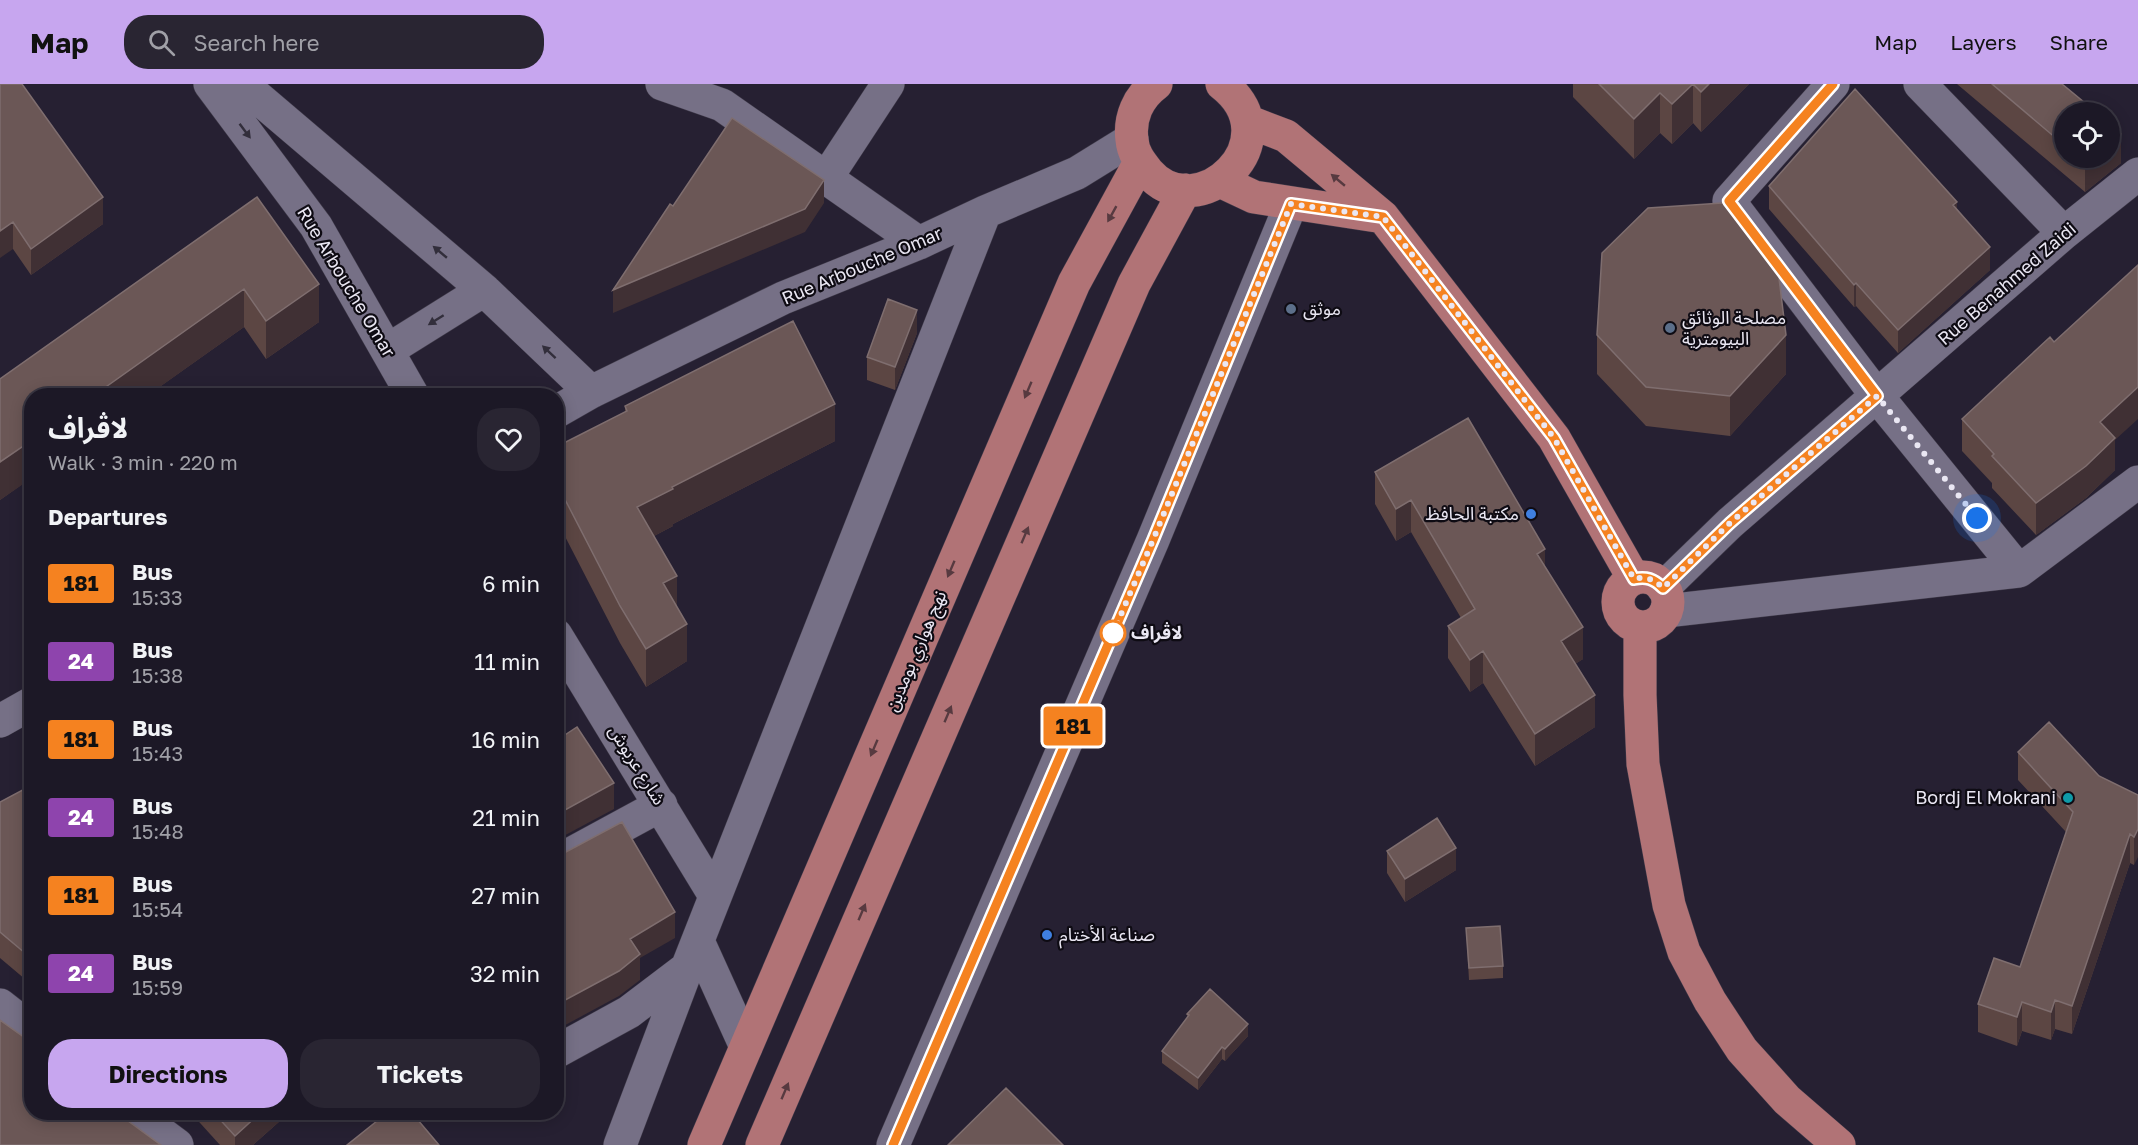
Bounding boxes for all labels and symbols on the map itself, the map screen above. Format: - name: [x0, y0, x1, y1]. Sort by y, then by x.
- one-way arrow: [238, 123, 250, 138]
- one-way arrow: [1330, 173, 1346, 186]
- street label: Rue Arbouche Omar: [293, 202, 401, 361]
- one-way arrow: [1107, 206, 1117, 223]
- street label: Rue Benahmed Zaidi: [1933, 217, 2080, 349]
- street label: Rue Arbouche Omar: [778, 221, 945, 309]
- one-way arrow: [432, 246, 448, 259]
- place label: موثق: [1303, 297, 1341, 320]
- marker: موثق: [1284, 302, 1298, 316]
- place label: مصلحة الوثائق البيومترية: [1682, 306, 1786, 350]
- one-way arrow: [428, 315, 444, 326]
- marker: مصلحة الوثائق البيومترية: [1663, 321, 1677, 335]
- one-way arrow: [542, 345, 556, 359]
- one-way arrow: [1023, 381, 1033, 399]
- place label: مكتبة الحافظ: [1426, 502, 1519, 524]
- your location: [1962, 503, 1992, 533]
- marker: مكتبة الحافظ: [1524, 507, 1538, 521]
- one-way arrow: [1021, 526, 1031, 544]
- one-way arrow: [946, 560, 956, 578]
- street label: نهج هواري بومدين: [880, 587, 953, 715]
- marker: لاڤراف: [1100, 620, 1126, 646]
- place label: لاڤراف: [1131, 621, 1182, 644]
- one-way arrow: [944, 705, 953, 723]
- line badge: 181: [1038, 706, 1108, 746]
- street label: شارع عربوش: [601, 720, 671, 811]
- one-way arrow: [869, 739, 878, 757]
- place label: Bordj El Mokrani: [1915, 786, 2056, 808]
- marker: Bordj El Mokrani: [2061, 791, 2075, 805]
- one-way arrow: [857, 903, 867, 921]
- place label: صناعة الأختام: [1059, 923, 1155, 949]
- marker: صناعة الأختام: [1040, 928, 1054, 942]
- one-way arrow: [780, 1082, 790, 1100]

